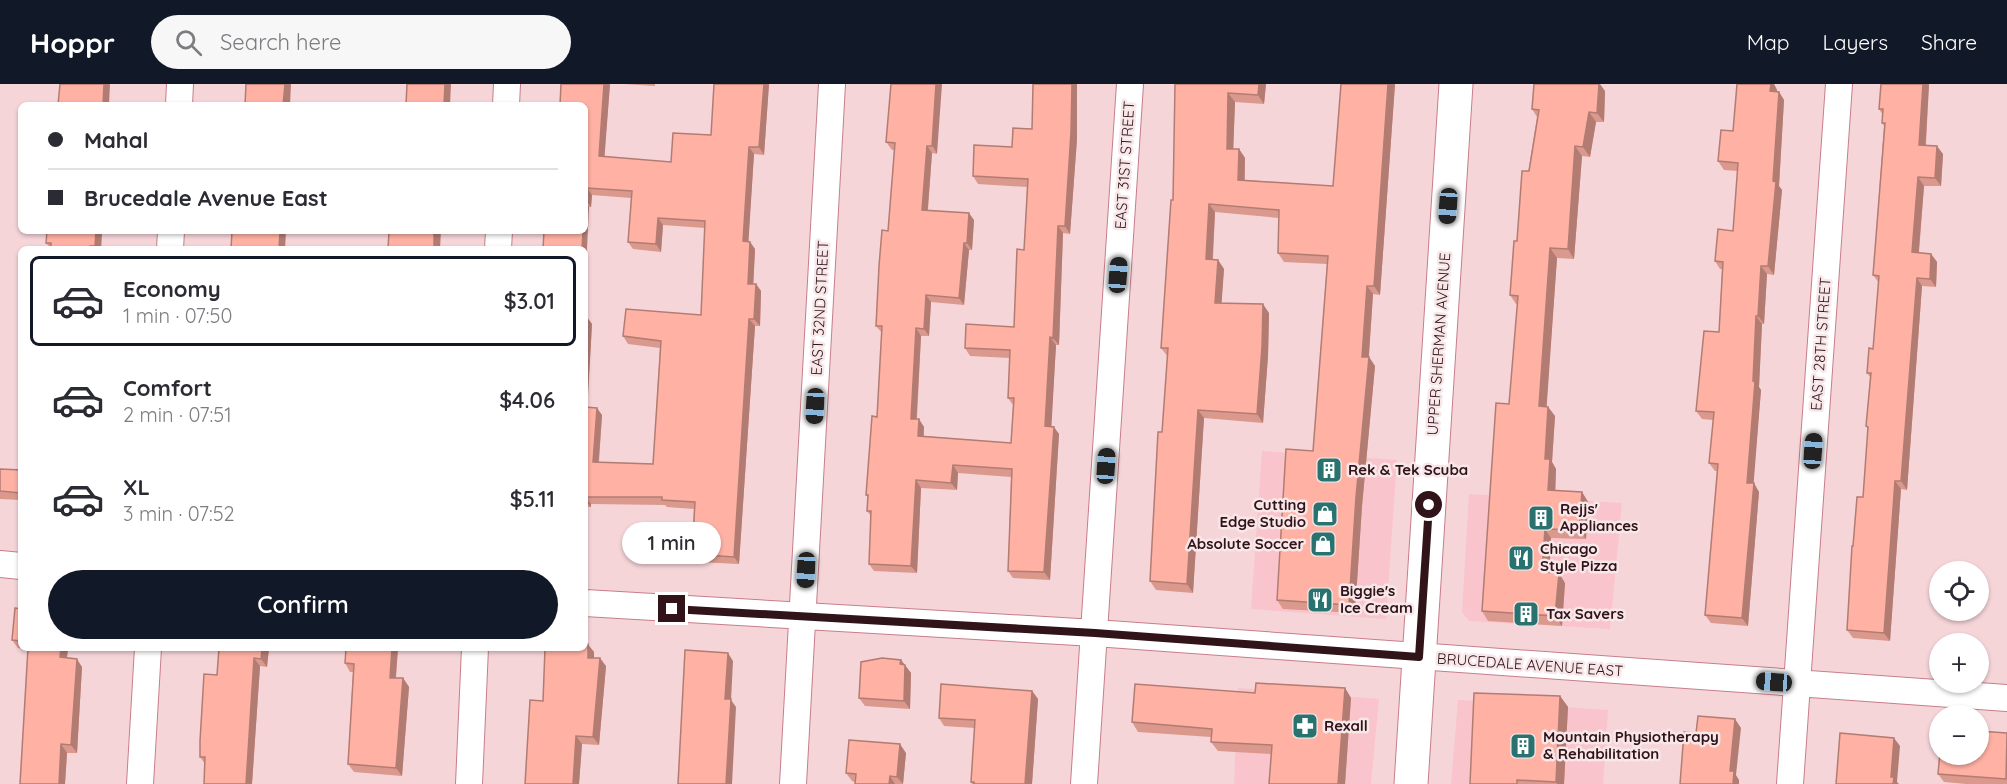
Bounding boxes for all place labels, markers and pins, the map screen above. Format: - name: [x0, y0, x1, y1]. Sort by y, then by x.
- building icon: Rek & Tek Scuba: [1314, 455, 1344, 485]
- place label: Rek & Tek Scuba: [1348, 460, 1468, 479]
- place label: Cutting Edge Studio: [1220, 495, 1306, 531]
- shop icon: Cutting Edge Studio: [1310, 499, 1340, 529]
- place label: Rejjs' Appliances: [1560, 499, 1638, 535]
- building icon: Rejjs' Appliances: [1526, 503, 1556, 533]
- shop icon: Absolute Soccer: [1308, 529, 1338, 559]
- place label: Absolute Soccer: [1187, 534, 1304, 553]
- place label: Chicago Style Pizza: [1540, 539, 1617, 575]
- restaurant icon: Chicago Style Pizza: [1506, 543, 1536, 573]
- place label: Biggie's Ice Cream: [1340, 581, 1413, 617]
- restaurant icon: Biggie's Ice Cream: [1305, 585, 1335, 615]
- building icon: Tax Savers: [1511, 599, 1541, 629]
- place label: Tax Savers: [1546, 604, 1624, 623]
- pharmacy icon: Rexall: [1290, 711, 1320, 741]
- place label: Rexall: [1324, 716, 1368, 735]
- place label: Mountain Physiotherapy & Rehabilitation: [1543, 727, 1719, 763]
- building icon: Mountain Physiotherapy & Rehabilitation: [1508, 731, 1538, 761]

